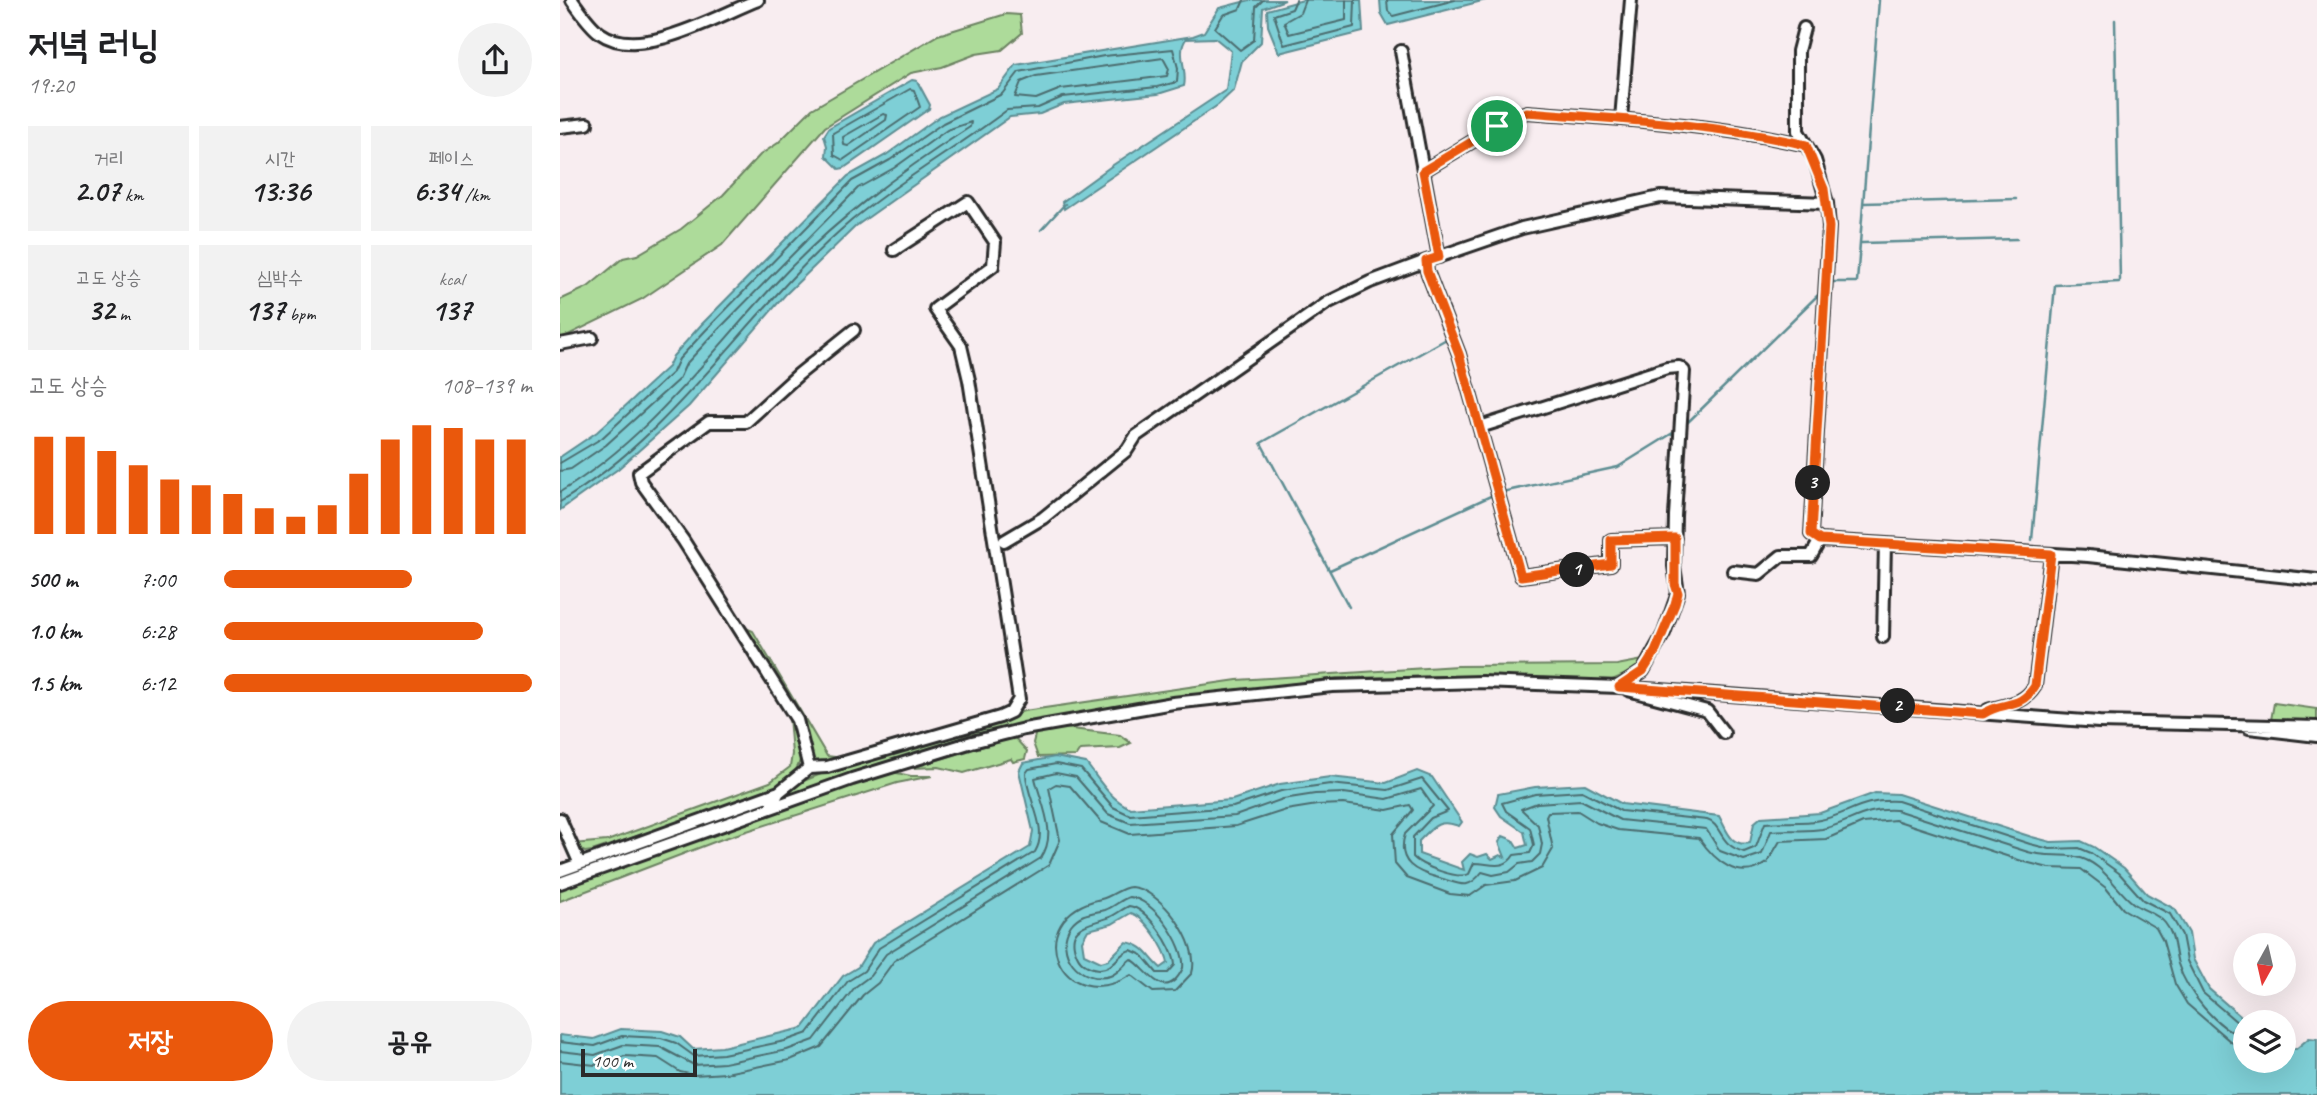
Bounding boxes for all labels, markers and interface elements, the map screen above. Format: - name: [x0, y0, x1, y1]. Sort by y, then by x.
- text: 저녁 러닝: [28, 21, 160, 68]
- button: share: [458, 23, 532, 97]
- text: 19:20: [28, 71, 74, 100]
- pin: [1467, 96, 1527, 156]
- icon: arrive: [1478, 107, 1516, 145]
- text: 거리: [93, 147, 124, 171]
- text: 시간: [265, 147, 295, 171]
- text: 페이스: [428, 147, 474, 171]
- text: 2.07: [74, 172, 120, 210]
- text: 13:36: [250, 172, 310, 210]
- text: 6:34: [413, 172, 460, 210]
- text: km: [120, 183, 143, 207]
- text: /km: [460, 183, 490, 207]
- text: 고도 상승: [76, 266, 142, 290]
- text: 심박수: [257, 266, 303, 290]
- text: kcal: [439, 267, 464, 291]
- text: 32: [88, 291, 115, 329]
- text: 137: [244, 291, 285, 329]
- text: 137: [431, 291, 472, 329]
- text: m: [115, 302, 130, 326]
- text: bpm: [285, 302, 316, 326]
- text: 고도 상승: [28, 371, 108, 400]
- text: 108–139 m: [441, 371, 532, 400]
- pin: 3: [1796, 466, 1830, 500]
- text: 3: [1808, 470, 1817, 494]
- pin: 1: [1560, 552, 1594, 588]
- text: 1: [1572, 557, 1581, 581]
- text: 500 m: [28, 565, 77, 594]
- text: 7:00: [140, 565, 176, 594]
- text: 1.0 km: [28, 617, 82, 646]
- text: 6:28: [140, 617, 176, 646]
- text: 1.5 km: [28, 669, 81, 698]
- text: 6:12: [140, 669, 176, 698]
- pin: 2: [1880, 688, 1916, 724]
- text: 2: [1893, 693, 1902, 717]
- north arrow: [2233, 933, 2296, 996]
- map controls: [2233, 933, 2296, 1073]
- button: 저장: [28, 1001, 273, 1081]
- button: 공유: [287, 1001, 532, 1081]
- button: layers: [2233, 1010, 2296, 1073]
- scale bar: [581, 1046, 696, 1078]
- text: 100 m: [592, 1049, 633, 1073]

